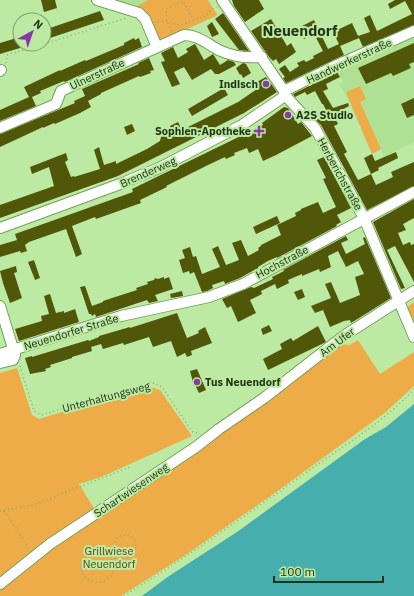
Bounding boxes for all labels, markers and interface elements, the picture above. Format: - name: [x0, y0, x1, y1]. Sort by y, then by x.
- north arrow: [12, 12, 52, 52]
- text: N: [31, 16, 46, 32]
- district label: Neuendorf: [263, 21, 338, 40]
- street label: Handwerkerstraße: [304, 35, 394, 87]
- street label: Ulnerstraße: [67, 55, 127, 93]
- place label: Indisch: [219, 77, 258, 91]
- marker: Indisch: [261, 79, 271, 89]
- place label: A2S Studio: [296, 108, 353, 122]
- marker: A2S Studio: [283, 110, 293, 120]
- place label: Sophien-Apotheke: [155, 124, 251, 138]
- marker: Sophien-Apotheke: [254, 126, 264, 136]
- street label: Herberichstraße: [314, 135, 366, 213]
- street label: Brenderweg: [118, 153, 179, 191]
- street label: Hochstraße: [253, 242, 311, 282]
- street label: Neuendorfer Straße: [22, 311, 120, 353]
- street label: Am Ufer: [317, 324, 357, 360]
- place label: Tus Neuendorf: [205, 375, 280, 389]
- marker: Tus Neuendorf: [192, 377, 202, 387]
- street label: Unterhaltungsweg: [61, 379, 152, 415]
- street label: Schartwiesenweg: [91, 460, 171, 520]
- park label: Grillwiese Neuendorf: [83, 544, 136, 571]
- scale bar: [274, 558, 383, 584]
- text: 100 m: [280, 564, 315, 579]

